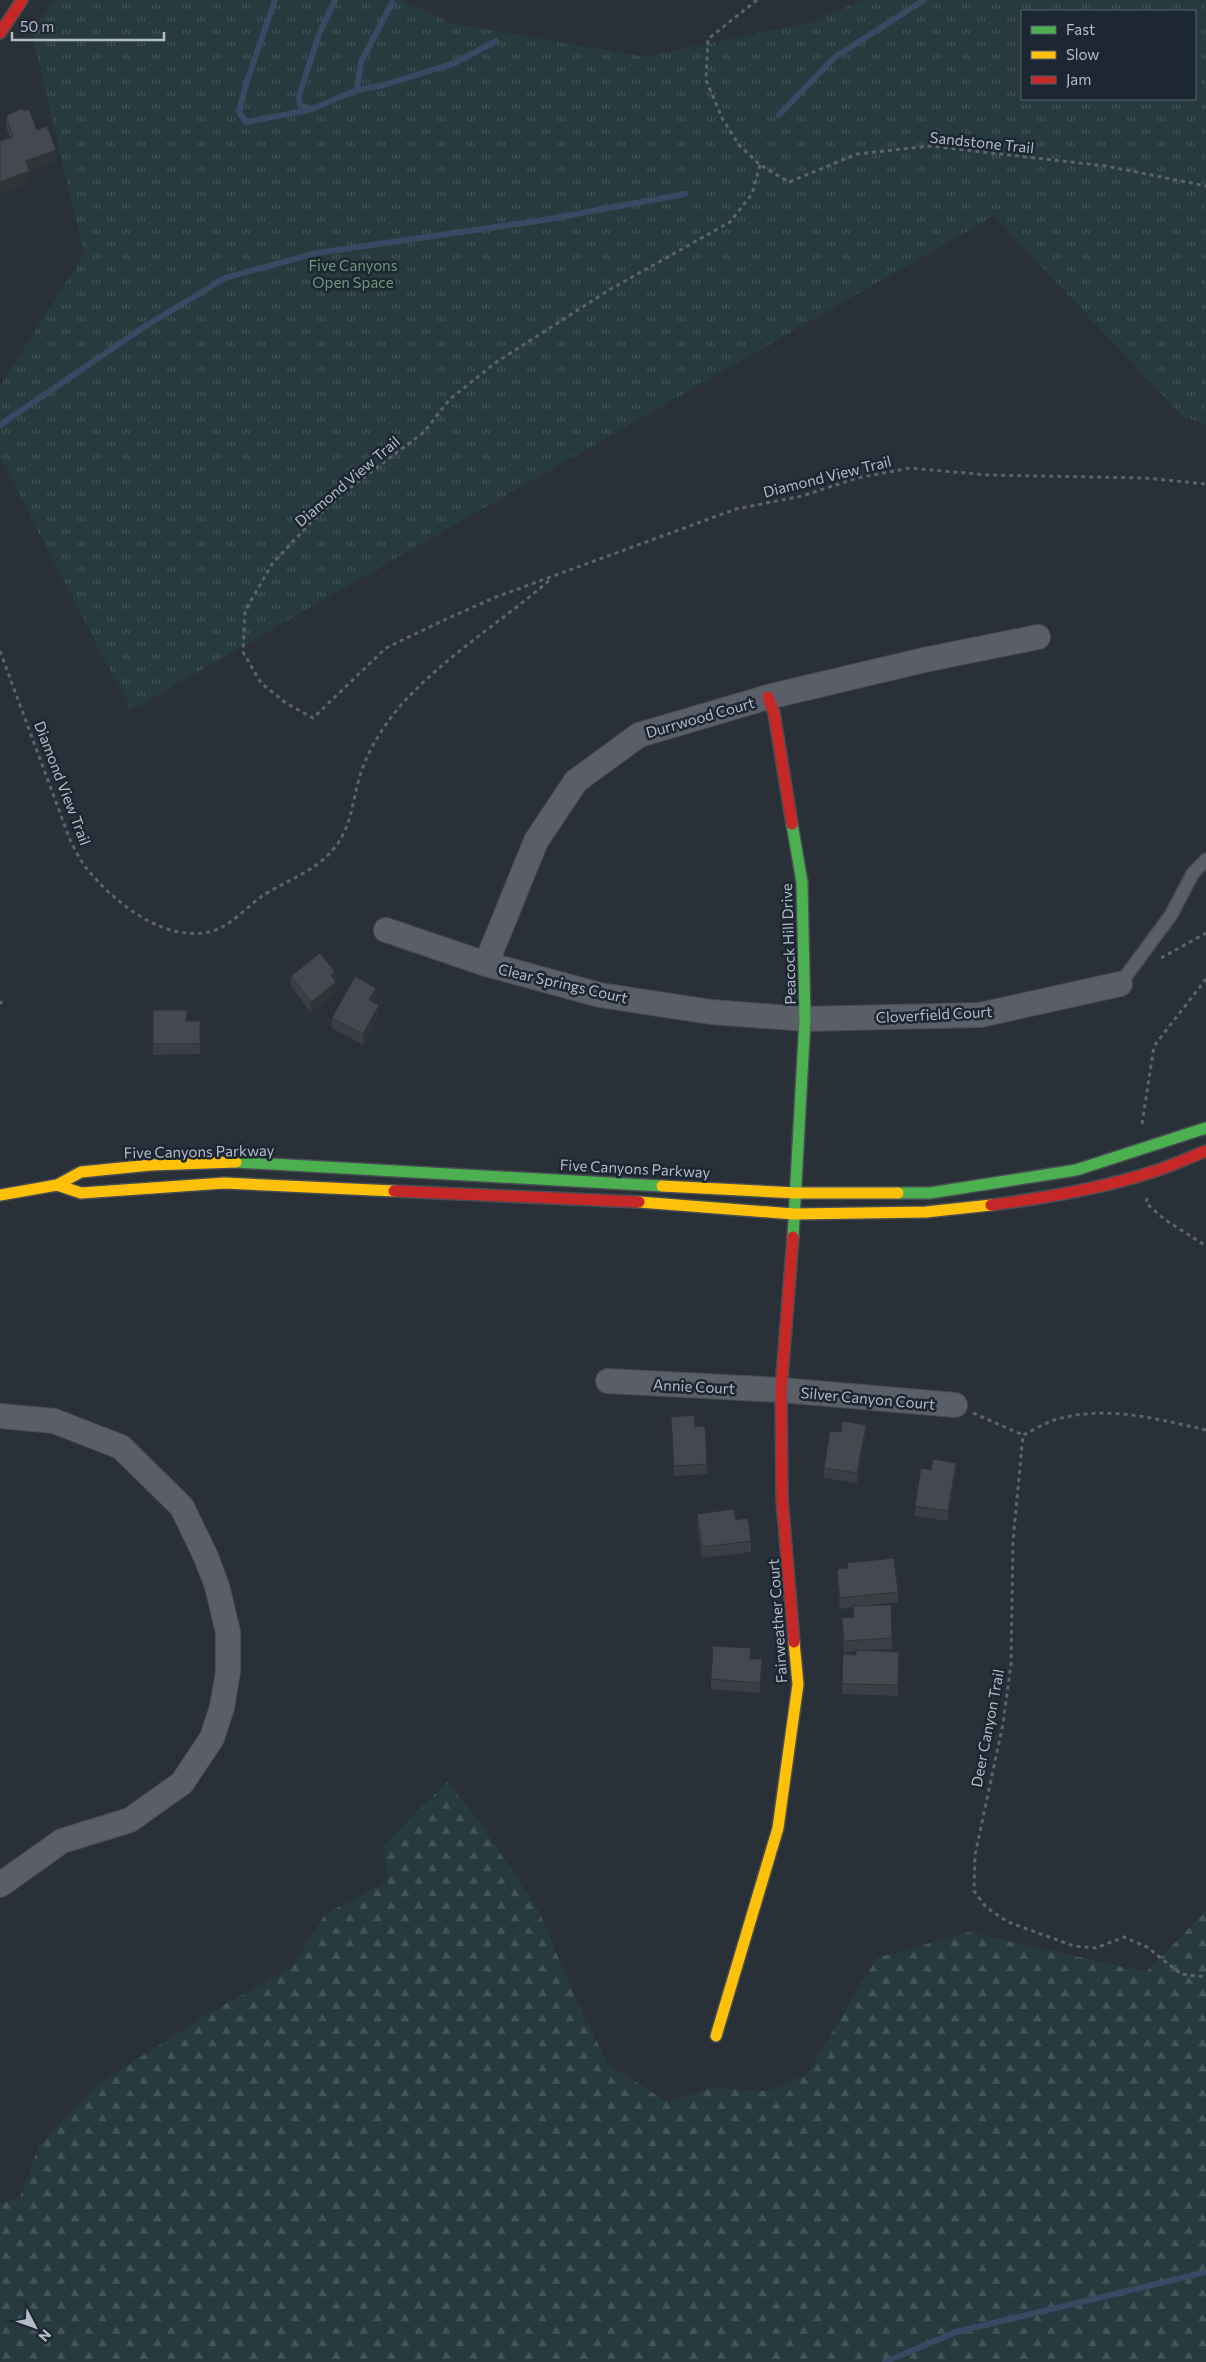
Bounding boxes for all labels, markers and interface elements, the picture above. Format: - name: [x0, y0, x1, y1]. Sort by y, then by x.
- scale bar: [12, 10, 165, 42]
- legend: [1021, 10, 1196, 100]
- text: 50 m: [20, 17, 54, 35]
- text: Fast: [1066, 20, 1095, 38]
- text: Slow: [1066, 45, 1099, 63]
- text: Jam: [1066, 70, 1091, 88]
- street label: Sandstone Trail: [929, 128, 1035, 156]
- park label: Five Canyons Open Space: [308, 256, 398, 291]
- street label: Diamond View Trail: [291, 432, 403, 530]
- street label: Diamond View Trail: [761, 451, 893, 501]
- street label: Durrwood Court: [644, 693, 756, 741]
- street label: Diamond View Trail: [31, 718, 95, 848]
- street label: Peacock Hill Drive: [777, 883, 799, 1005]
- street label: Clear Springs Court: [496, 959, 630, 1007]
- street label: Cloverfield Court: [875, 1002, 993, 1026]
- street label: Five Canyons Parkway: [124, 1141, 275, 1161]
- street label: Five Canyons Parkway: [559, 1155, 711, 1181]
- street label: Annie Court: [653, 1375, 735, 1397]
- street label: Silver Canyon Court: [800, 1383, 936, 1413]
- street label: Fairweather Court: [764, 1558, 790, 1684]
- street label: Deer Canyon Trail: [967, 1667, 1007, 1789]
- north arrow: [10, 2302, 60, 2352]
- text: N: [35, 2326, 55, 2345]

